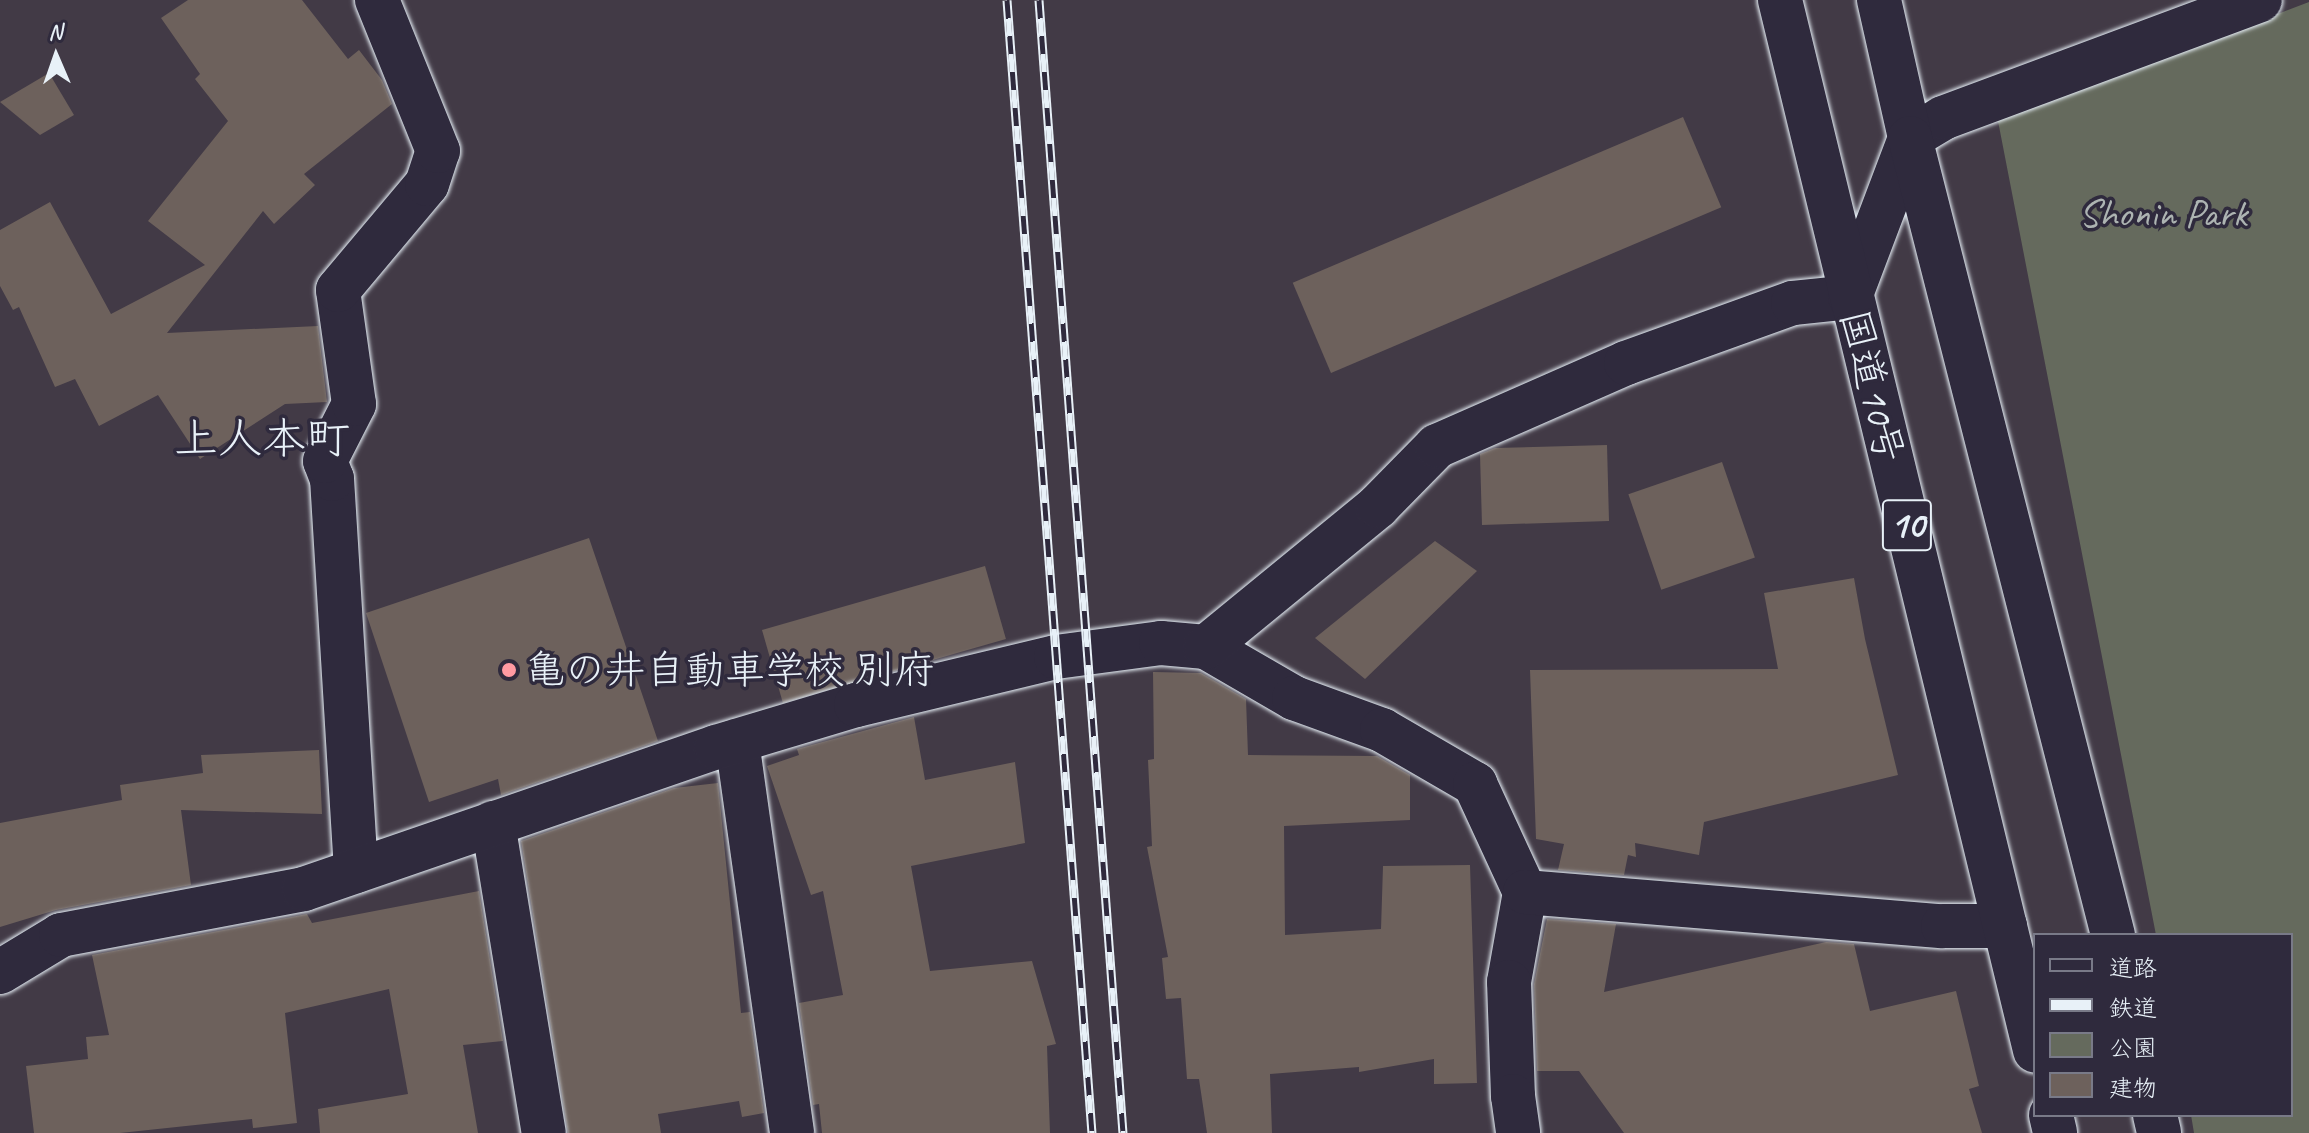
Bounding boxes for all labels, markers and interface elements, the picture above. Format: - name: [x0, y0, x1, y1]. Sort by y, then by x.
- north arrow: [16, 16, 96, 96]
- text: N: [48, 18, 62, 46]
- park label: Shonin Park: [2078, 189, 2248, 237]
- street label: 国道10号: [1830, 305, 1914, 467]
- district label: 上人本町: [174, 413, 350, 465]
- road number: 10: [1881, 491, 1933, 559]
- place label: 亀の井自動車学校 別府: [525, 646, 935, 694]
- marker: 亀の井自動車学校 別府: [500, 661, 518, 679]
- legend: [2033, 933, 2293, 1117]
- text: 道路: [2109, 953, 2157, 983]
- text: 鉄道: [2109, 993, 2157, 1023]
- text: 公園: [2109, 1033, 2157, 1063]
- text: 建物: [2109, 1073, 2157, 1103]

